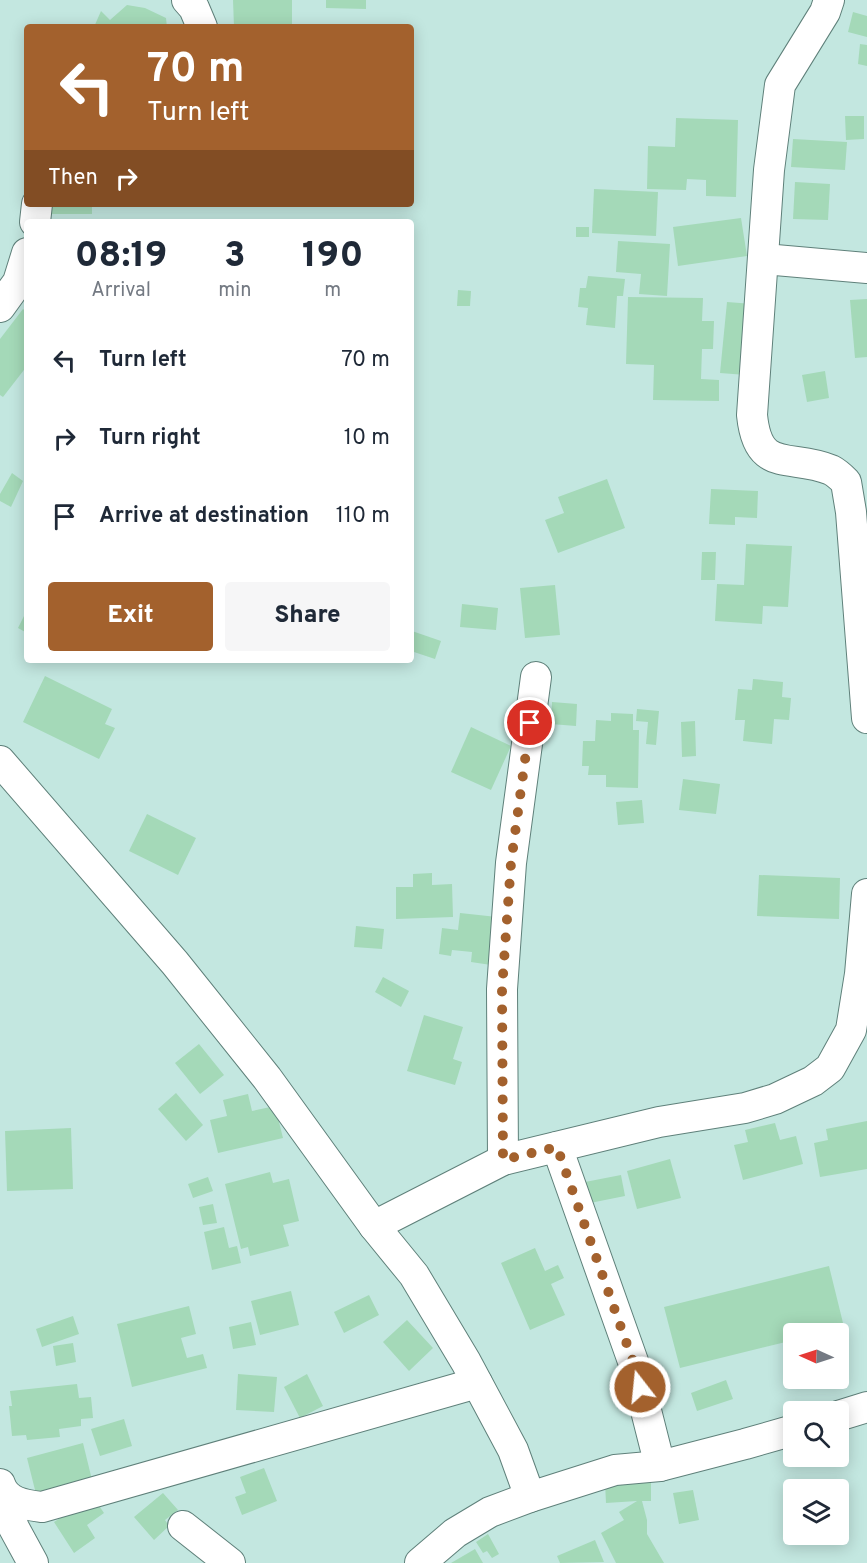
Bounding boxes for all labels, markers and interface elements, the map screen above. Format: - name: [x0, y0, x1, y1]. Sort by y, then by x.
- text: 70 m: [147, 44, 245, 97]
- icon: left: [48, 48, 126, 126]
- text: Turn left: [147, 96, 249, 130]
- icon: right: [110, 162, 143, 195]
- text: Then: [48, 165, 98, 192]
- text: 08:19: [75, 234, 167, 280]
- text: 3: [224, 234, 246, 280]
- text: 190: [302, 234, 363, 280]
- text: Arrival: [91, 278, 151, 304]
- text: min: [218, 278, 251, 304]
- text: m: [324, 278, 341, 304]
- icon: left: [48, 344, 81, 377]
- text: Turn left: [99, 347, 187, 374]
- text: 70 m: [341, 347, 390, 374]
- icon: right: [48, 422, 81, 455]
- text: Turn right: [99, 425, 201, 452]
- text: 10 m: [344, 425, 390, 452]
- icon: arrive: [48, 500, 81, 533]
- text: Arrive at destination: [99, 503, 309, 530]
- text: 110 m: [336, 503, 390, 530]
- button: Exit: [48, 582, 213, 651]
- button: Share: [225, 582, 390, 651]
- pin: [504, 697, 555, 748]
- icon: arrive: [513, 706, 546, 739]
- north arrow: [783, 1323, 849, 1389]
- map controls: [783, 1323, 849, 1545]
- position arrow: [608, 1355, 672, 1419]
- button: search: [783, 1401, 849, 1467]
- button: layers: [783, 1479, 849, 1545]

